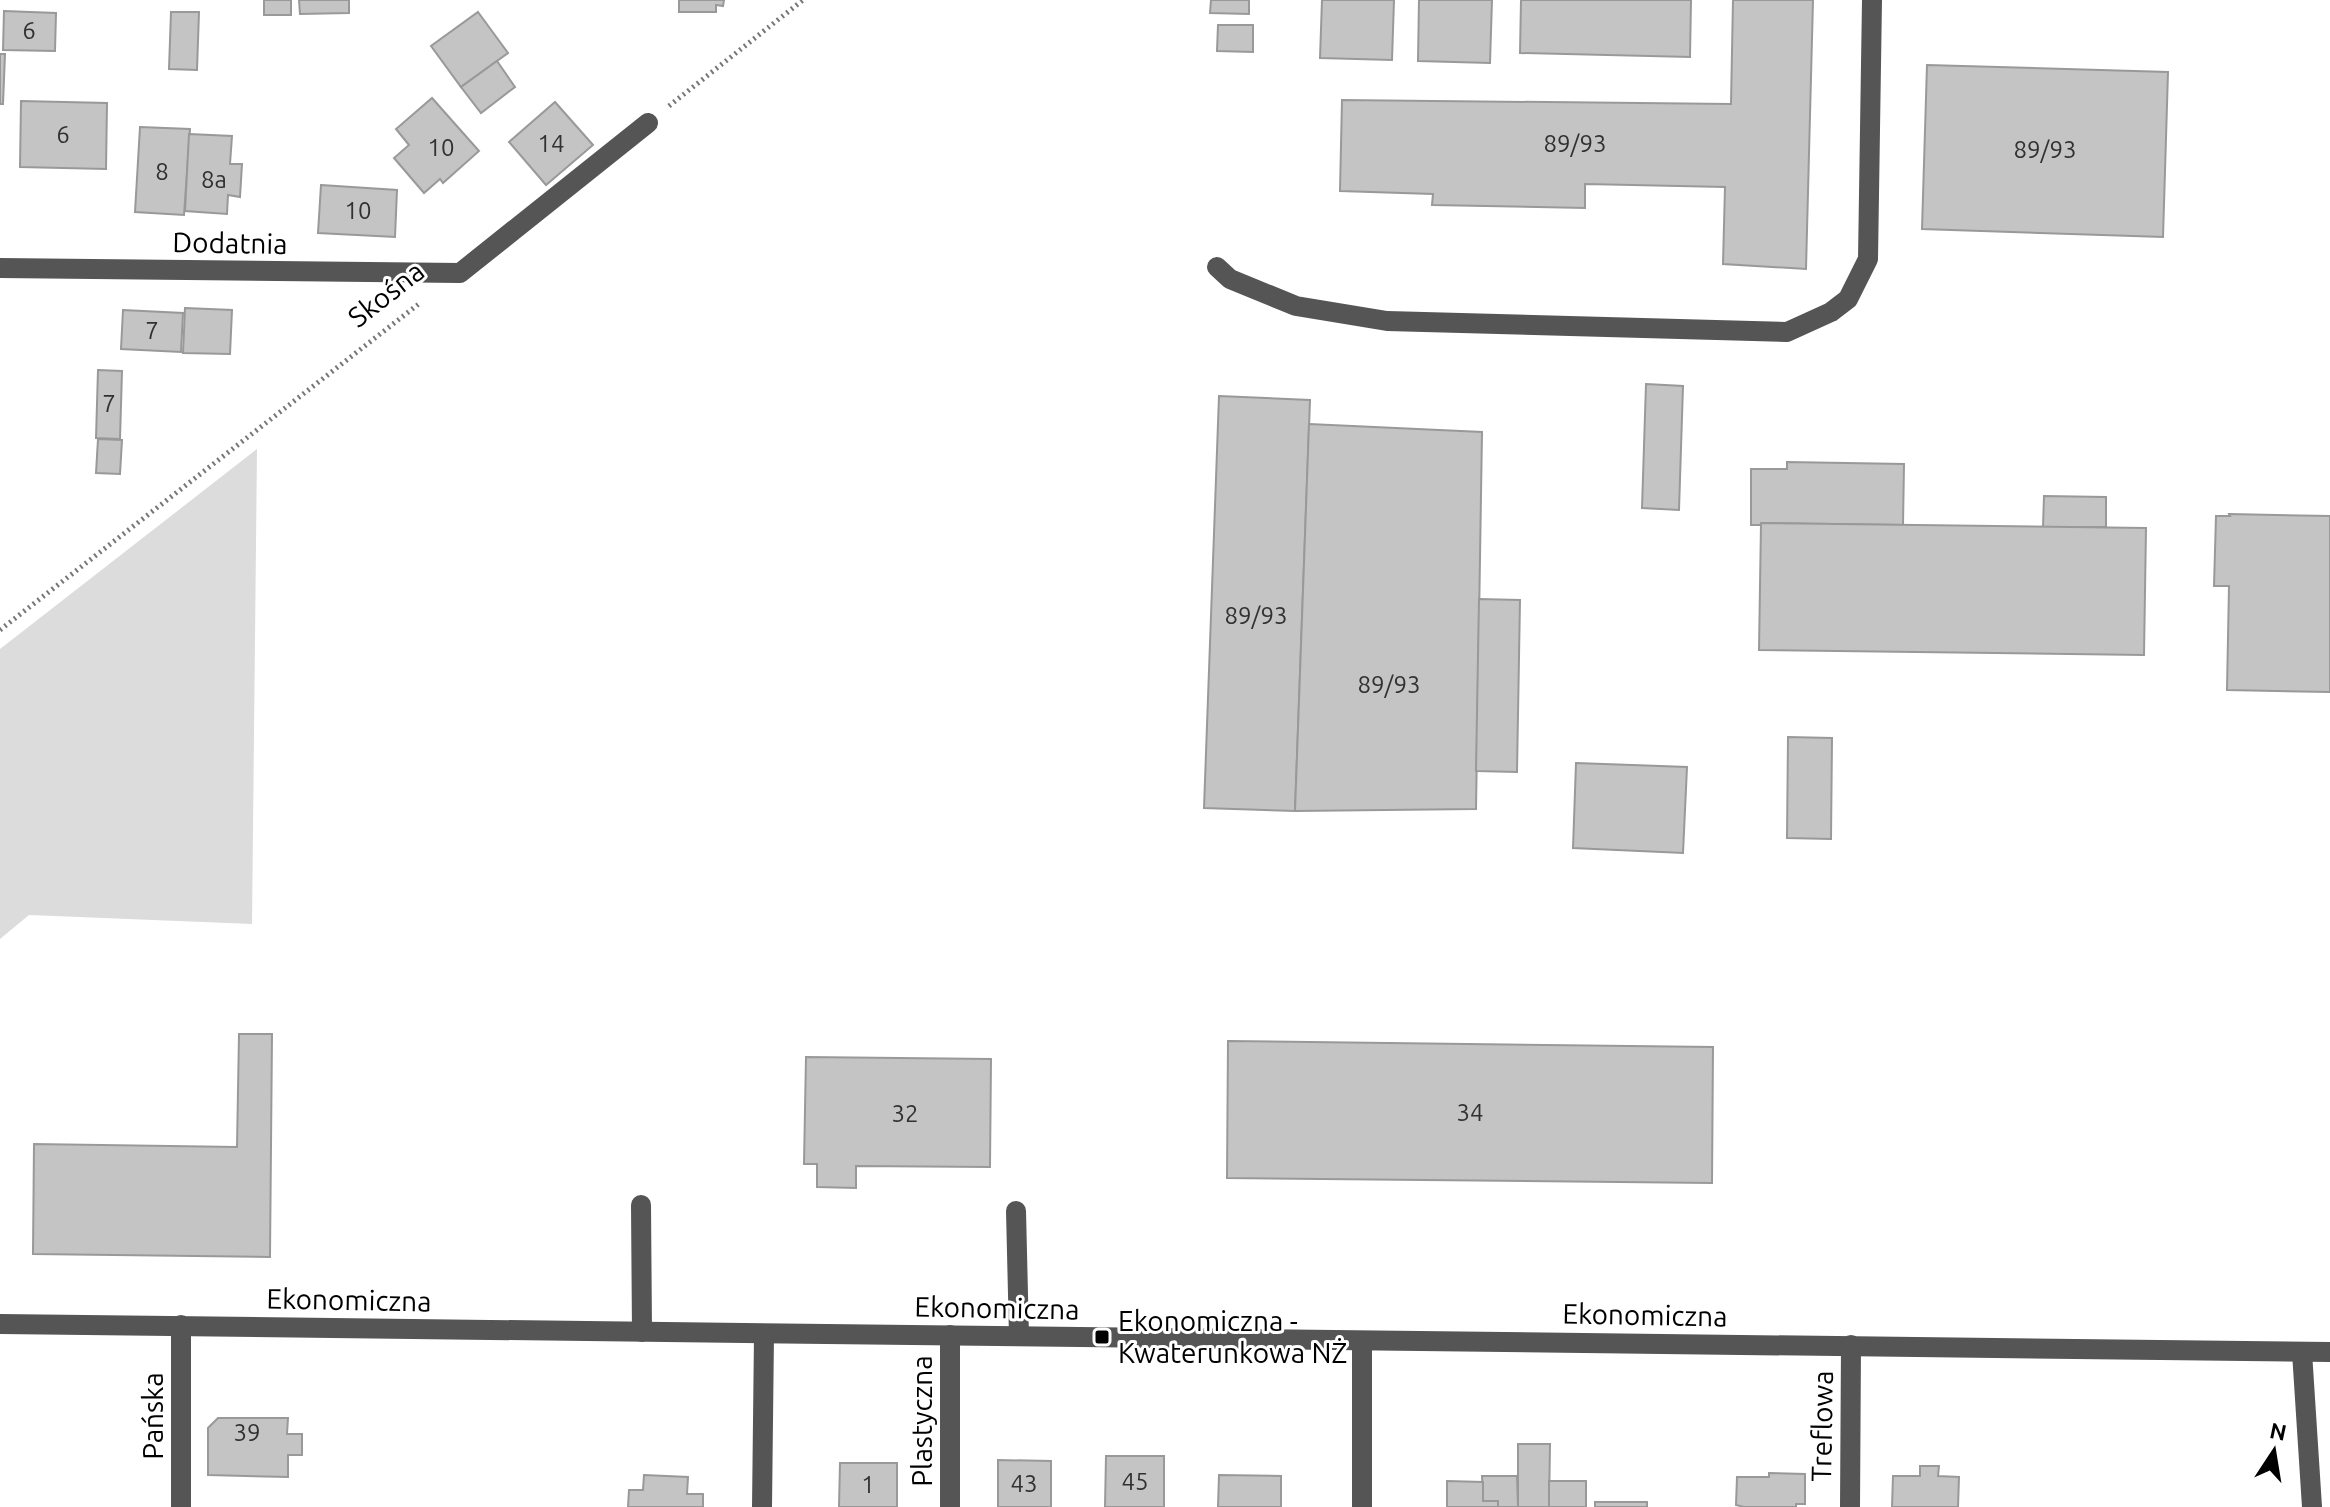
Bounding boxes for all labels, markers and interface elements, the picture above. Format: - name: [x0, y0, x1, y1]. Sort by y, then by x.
- house number: 6: [22, 17, 36, 44]
- house number: 6: [56, 121, 70, 148]
- house number: 14: [537, 130, 565, 157]
- house number: 89/93: [1544, 130, 1606, 157]
- house number: 10: [427, 134, 455, 161]
- house number: 89/93: [2014, 136, 2076, 163]
- house number: 8: [155, 158, 169, 185]
- house number: 8a: [201, 166, 227, 193]
- house number: 10: [344, 197, 372, 224]
- street label: Dodatnia: [172, 226, 288, 259]
- street label: Skośna: [342, 255, 430, 333]
- house number: 7: [145, 317, 159, 344]
- house number: 7: [102, 390, 116, 417]
- house number: 89/93: [1225, 602, 1287, 629]
- house number: 89/93: [1358, 671, 1420, 698]
- house number: 34: [1456, 1099, 1484, 1126]
- house number: 32: [891, 1100, 919, 1127]
- street label: Ekonomiczna: [266, 1283, 432, 1316]
- street label: Ekonomiczna: [914, 1291, 1080, 1324]
- street label: Ekonomiczna: [1562, 1298, 1728, 1331]
- place label: Ekonomiczna - Kwaterunkowa NŻ: [1118, 1305, 1347, 1368]
- marker: Ekonomiczna - Kwaterunkowa NŻ: [1093, 1328, 1111, 1346]
- street label: Plastyczna: [906, 1355, 937, 1487]
- street label: Treflowa: [1805, 1370, 1838, 1482]
- street label: Pańska: [137, 1372, 168, 1460]
- north arrow: [2234, 1411, 2314, 1491]
- text: N: [2268, 1417, 2289, 1445]
- house number: 39: [233, 1419, 261, 1446]
- house number: 45: [1121, 1468, 1149, 1495]
- house number: 43: [1010, 1470, 1038, 1497]
- house number: 1: [861, 1471, 875, 1498]

